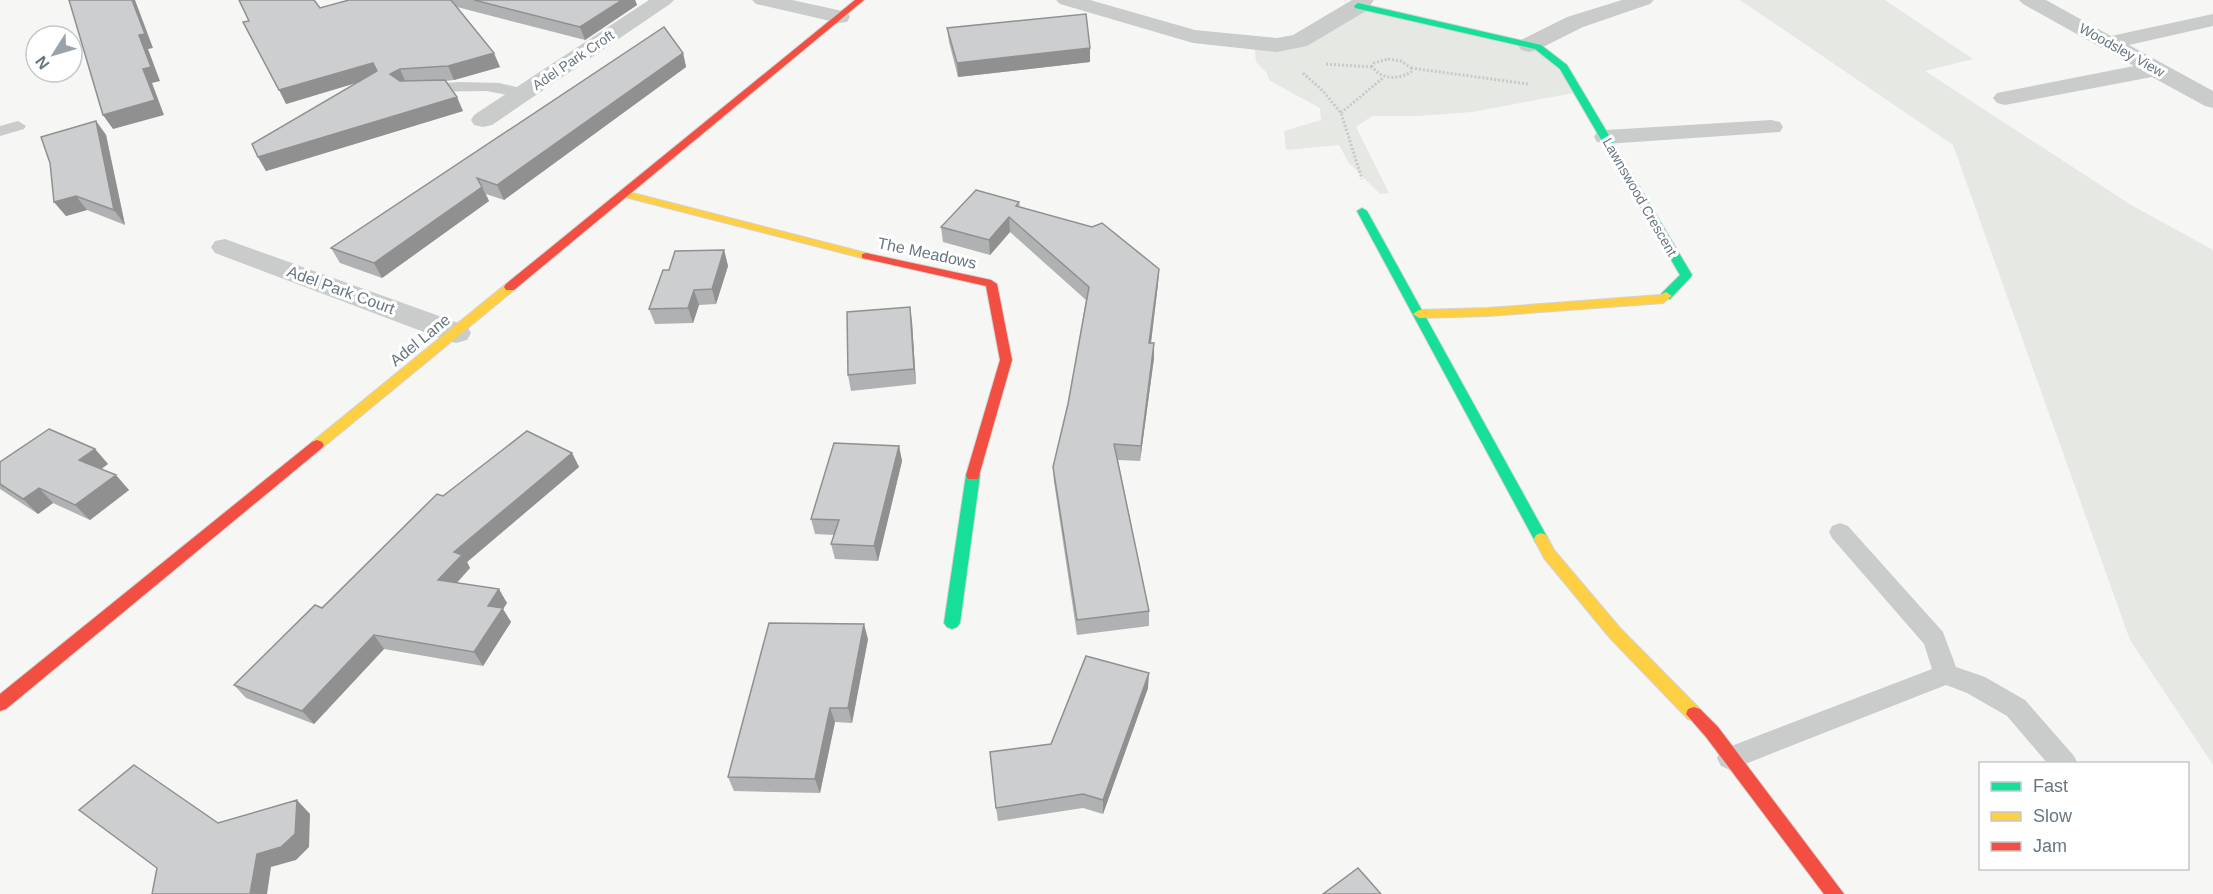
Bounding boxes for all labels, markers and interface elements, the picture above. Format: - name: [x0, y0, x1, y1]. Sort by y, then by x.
- street label: Woodsley View: [2076, 20, 2168, 81]
- north arrow: [24, 24, 84, 84]
- street label: Adel Park Croft: [529, 27, 617, 93]
- text: N: [32, 53, 53, 72]
- street label: Lawnswood Crescent: [1600, 135, 1680, 259]
- street label: The Meadows: [876, 234, 978, 272]
- street label: Adel Park Court: [285, 263, 397, 317]
- street label: Adel Lane: [387, 311, 453, 369]
- legend: [1979, 762, 2189, 870]
- text: Fast: [2033, 776, 2068, 796]
- text: Slow: [2033, 806, 2073, 826]
- text: Jam: [2033, 836, 2067, 856]

